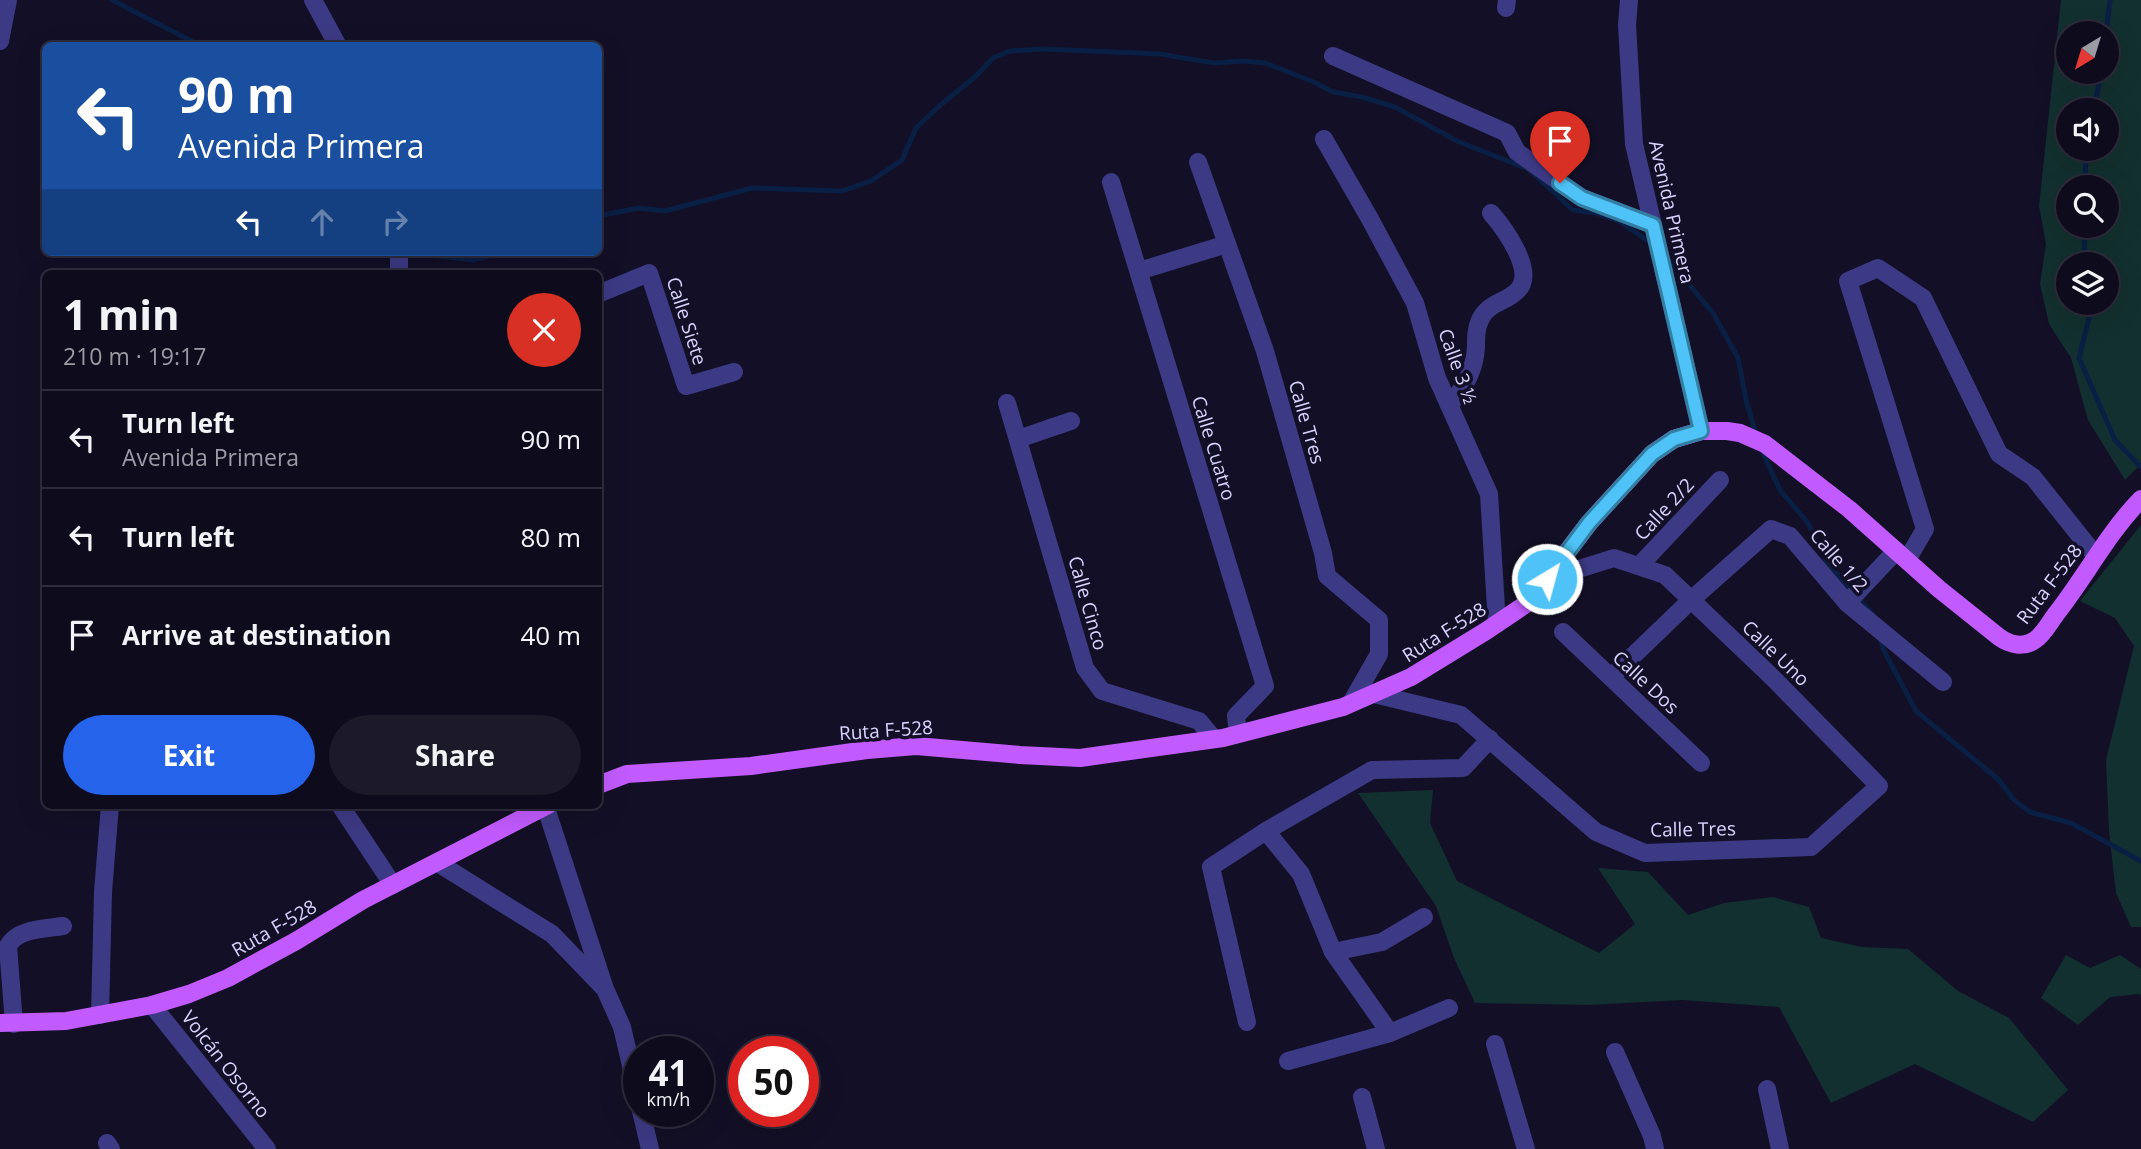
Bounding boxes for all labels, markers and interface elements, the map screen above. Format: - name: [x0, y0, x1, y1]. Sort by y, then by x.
- north arrow: [2056, 21, 2119, 84]
- map controls: [2056, 21, 2119, 315]
- text: 90 m: [178, 61, 295, 127]
- icon: left: [63, 70, 154, 161]
- button: sound: [2056, 98, 2119, 161]
- pin: [1530, 111, 1590, 183]
- icon: arrive: [1541, 122, 1579, 160]
- text: Avenida Primera: [178, 124, 424, 167]
- street label: Avenida Primera: [1643, 138, 1701, 286]
- button: search: [2056, 175, 2119, 238]
- icon: left: [230, 203, 268, 241]
- icon: ahead: [303, 203, 341, 241]
- icon: right: [376, 203, 414, 241]
- button: layers: [2056, 252, 2119, 315]
- street label: Calle Siete: [661, 274, 713, 368]
- text: 1 min: [63, 285, 180, 342]
- button: close: [507, 293, 581, 367]
- street label: Calle 3 ½: [1432, 325, 1484, 407]
- text: 210 m · 19:17: [63, 340, 206, 372]
- street label: Calle Tres: [1283, 377, 1331, 467]
- street label: Calle Cuatro: [1186, 393, 1242, 503]
- text: Turn left: [122, 405, 234, 441]
- icon: left: [63, 420, 101, 458]
- text: 90 m: [520, 421, 581, 457]
- text: Avenida Primera: [122, 441, 299, 473]
- street label: Calle 2/2: [1628, 472, 1700, 546]
- icon: left: [63, 518, 101, 556]
- text: Turn left: [122, 519, 234, 555]
- text: 80 m: [520, 519, 581, 555]
- street label: Calle 1/2: [1804, 523, 1874, 597]
- street label: Ruta F-528: [2010, 539, 2088, 629]
- position arrow: [1510, 542, 1584, 616]
- street label: Calle Cinco: [1062, 553, 1114, 653]
- street label: Ruta F-528: [1397, 596, 1491, 668]
- street label: Calle Uno: [1737, 614, 1815, 692]
- icon: arrive: [63, 616, 101, 654]
- text: Arrive at destination: [122, 617, 391, 653]
- text: 40 m: [520, 617, 581, 653]
- street label: Calle Dos: [1607, 645, 1685, 719]
- street label: Ruta F-528: [838, 714, 934, 746]
- button: Exit: [63, 715, 315, 795]
- button: Share: [329, 715, 581, 795]
- street label: Calle Tres: [1650, 815, 1736, 843]
- street label: Ruta F-528: [227, 893, 321, 963]
- street label: Volcán Osorno: [176, 1005, 276, 1123]
- speed limit sign: 50: [728, 1036, 819, 1127]
- text: 41: [648, 1049, 689, 1096]
- text: km/h: [647, 1087, 690, 1111]

